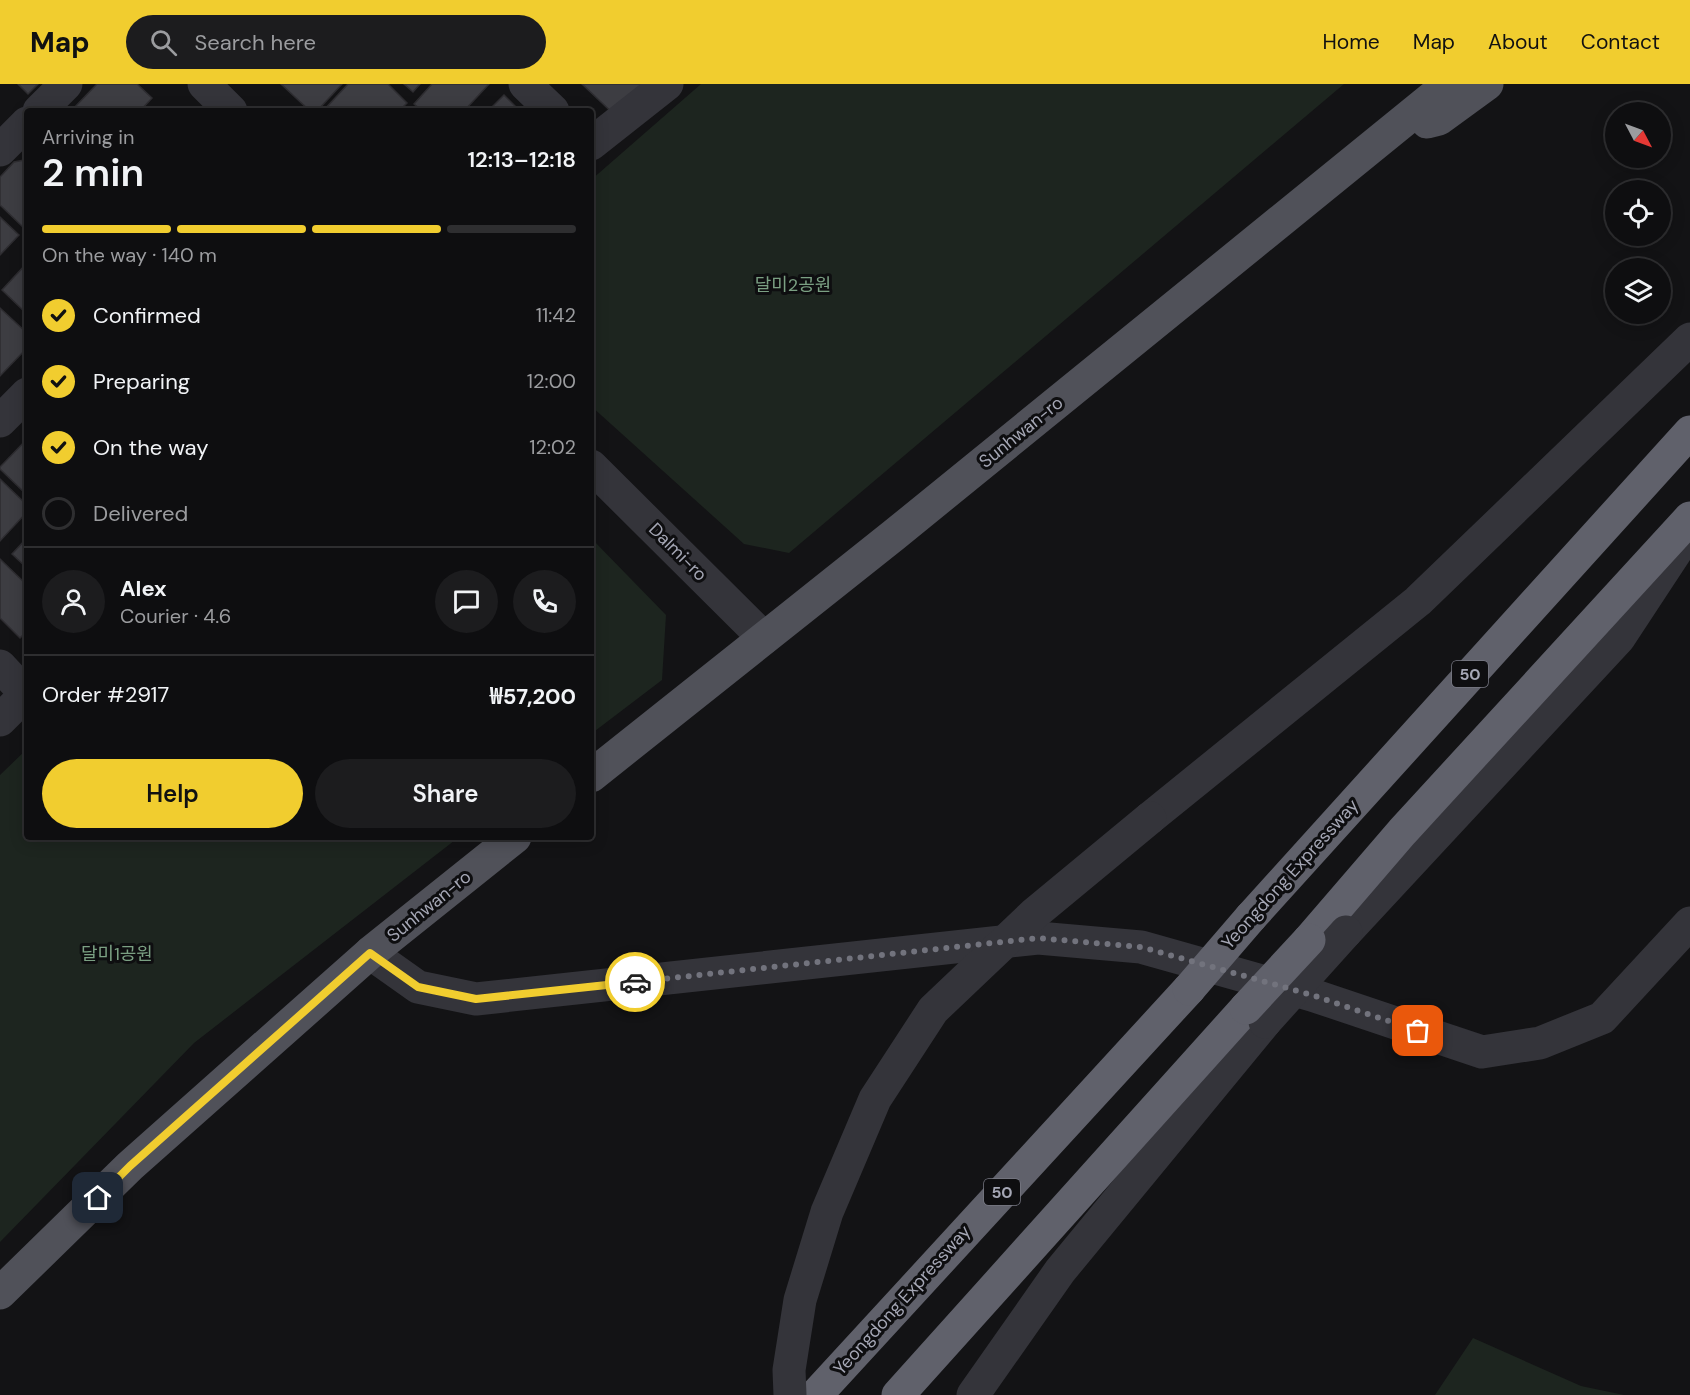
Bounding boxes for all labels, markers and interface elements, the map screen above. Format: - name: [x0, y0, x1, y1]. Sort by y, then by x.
- search box: [126, 15, 546, 69]
- text: Map: [30, 24, 90, 61]
- icon: search: [147, 26, 180, 59]
- text: Search here: [195, 28, 316, 57]
- text: Home: [1322, 28, 1380, 56]
- text: Map: [1413, 28, 1455, 56]
- text: About: [1488, 28, 1548, 56]
- text: Contact: [1581, 28, 1660, 56]
- north arrow: [1605, 102, 1671, 168]
- map controls: [1605, 102, 1671, 324]
- text: Arriving in: [42, 124, 134, 150]
- text: 12:13–12:18: [467, 145, 576, 174]
- text: 2 min: [42, 147, 144, 198]
- button: locate: [1605, 180, 1671, 246]
- text: On the way · 140 m: [42, 242, 217, 268]
- button: layers: [1605, 258, 1671, 324]
- park label: 달미2공원: [755, 273, 831, 297]
- icon: check: [42, 299, 75, 332]
- text: Confirmed: [93, 301, 201, 330]
- text: 11:42: [536, 302, 576, 328]
- icon: check: [42, 365, 75, 398]
- text: Preparing: [93, 367, 190, 396]
- text: 12:00: [527, 368, 576, 394]
- street label: Sunhwan-ro: [974, 391, 1068, 473]
- icon: check: [42, 431, 75, 464]
- text: On the way: [93, 433, 208, 462]
- text: 12:02: [529, 434, 576, 460]
- text: Delivered: [93, 499, 188, 528]
- street label: Dalmi-ro: [644, 518, 712, 586]
- button: person: [42, 570, 105, 633]
- button: chat: [435, 570, 498, 633]
- button: phone: [513, 570, 576, 633]
- text: Alex: [120, 574, 167, 603]
- text: Courier · 4.6: [120, 603, 231, 629]
- road number: 50: [1452, 661, 1488, 687]
- text: Order #2917: [42, 680, 169, 709]
- text: ₩57,200: [490, 682, 576, 711]
- button: Help: [42, 759, 303, 828]
- button: Share: [315, 759, 576, 828]
- street label: Yeongdong Expressway: [1216, 794, 1364, 954]
- street label: Sunhwan-ro: [382, 865, 476, 947]
- park label: 달미1공원: [81, 942, 153, 966]
- courier: [605, 952, 665, 1012]
- icon: car: [619, 966, 652, 999]
- pin: [1392, 1005, 1443, 1056]
- icon: bag: [1401, 1014, 1434, 1047]
- pin: [72, 1172, 123, 1223]
- road number: 50: [984, 1179, 1020, 1205]
- icon: home: [81, 1181, 114, 1214]
- street label: Yeongdong Expressway: [828, 1220, 976, 1380]

